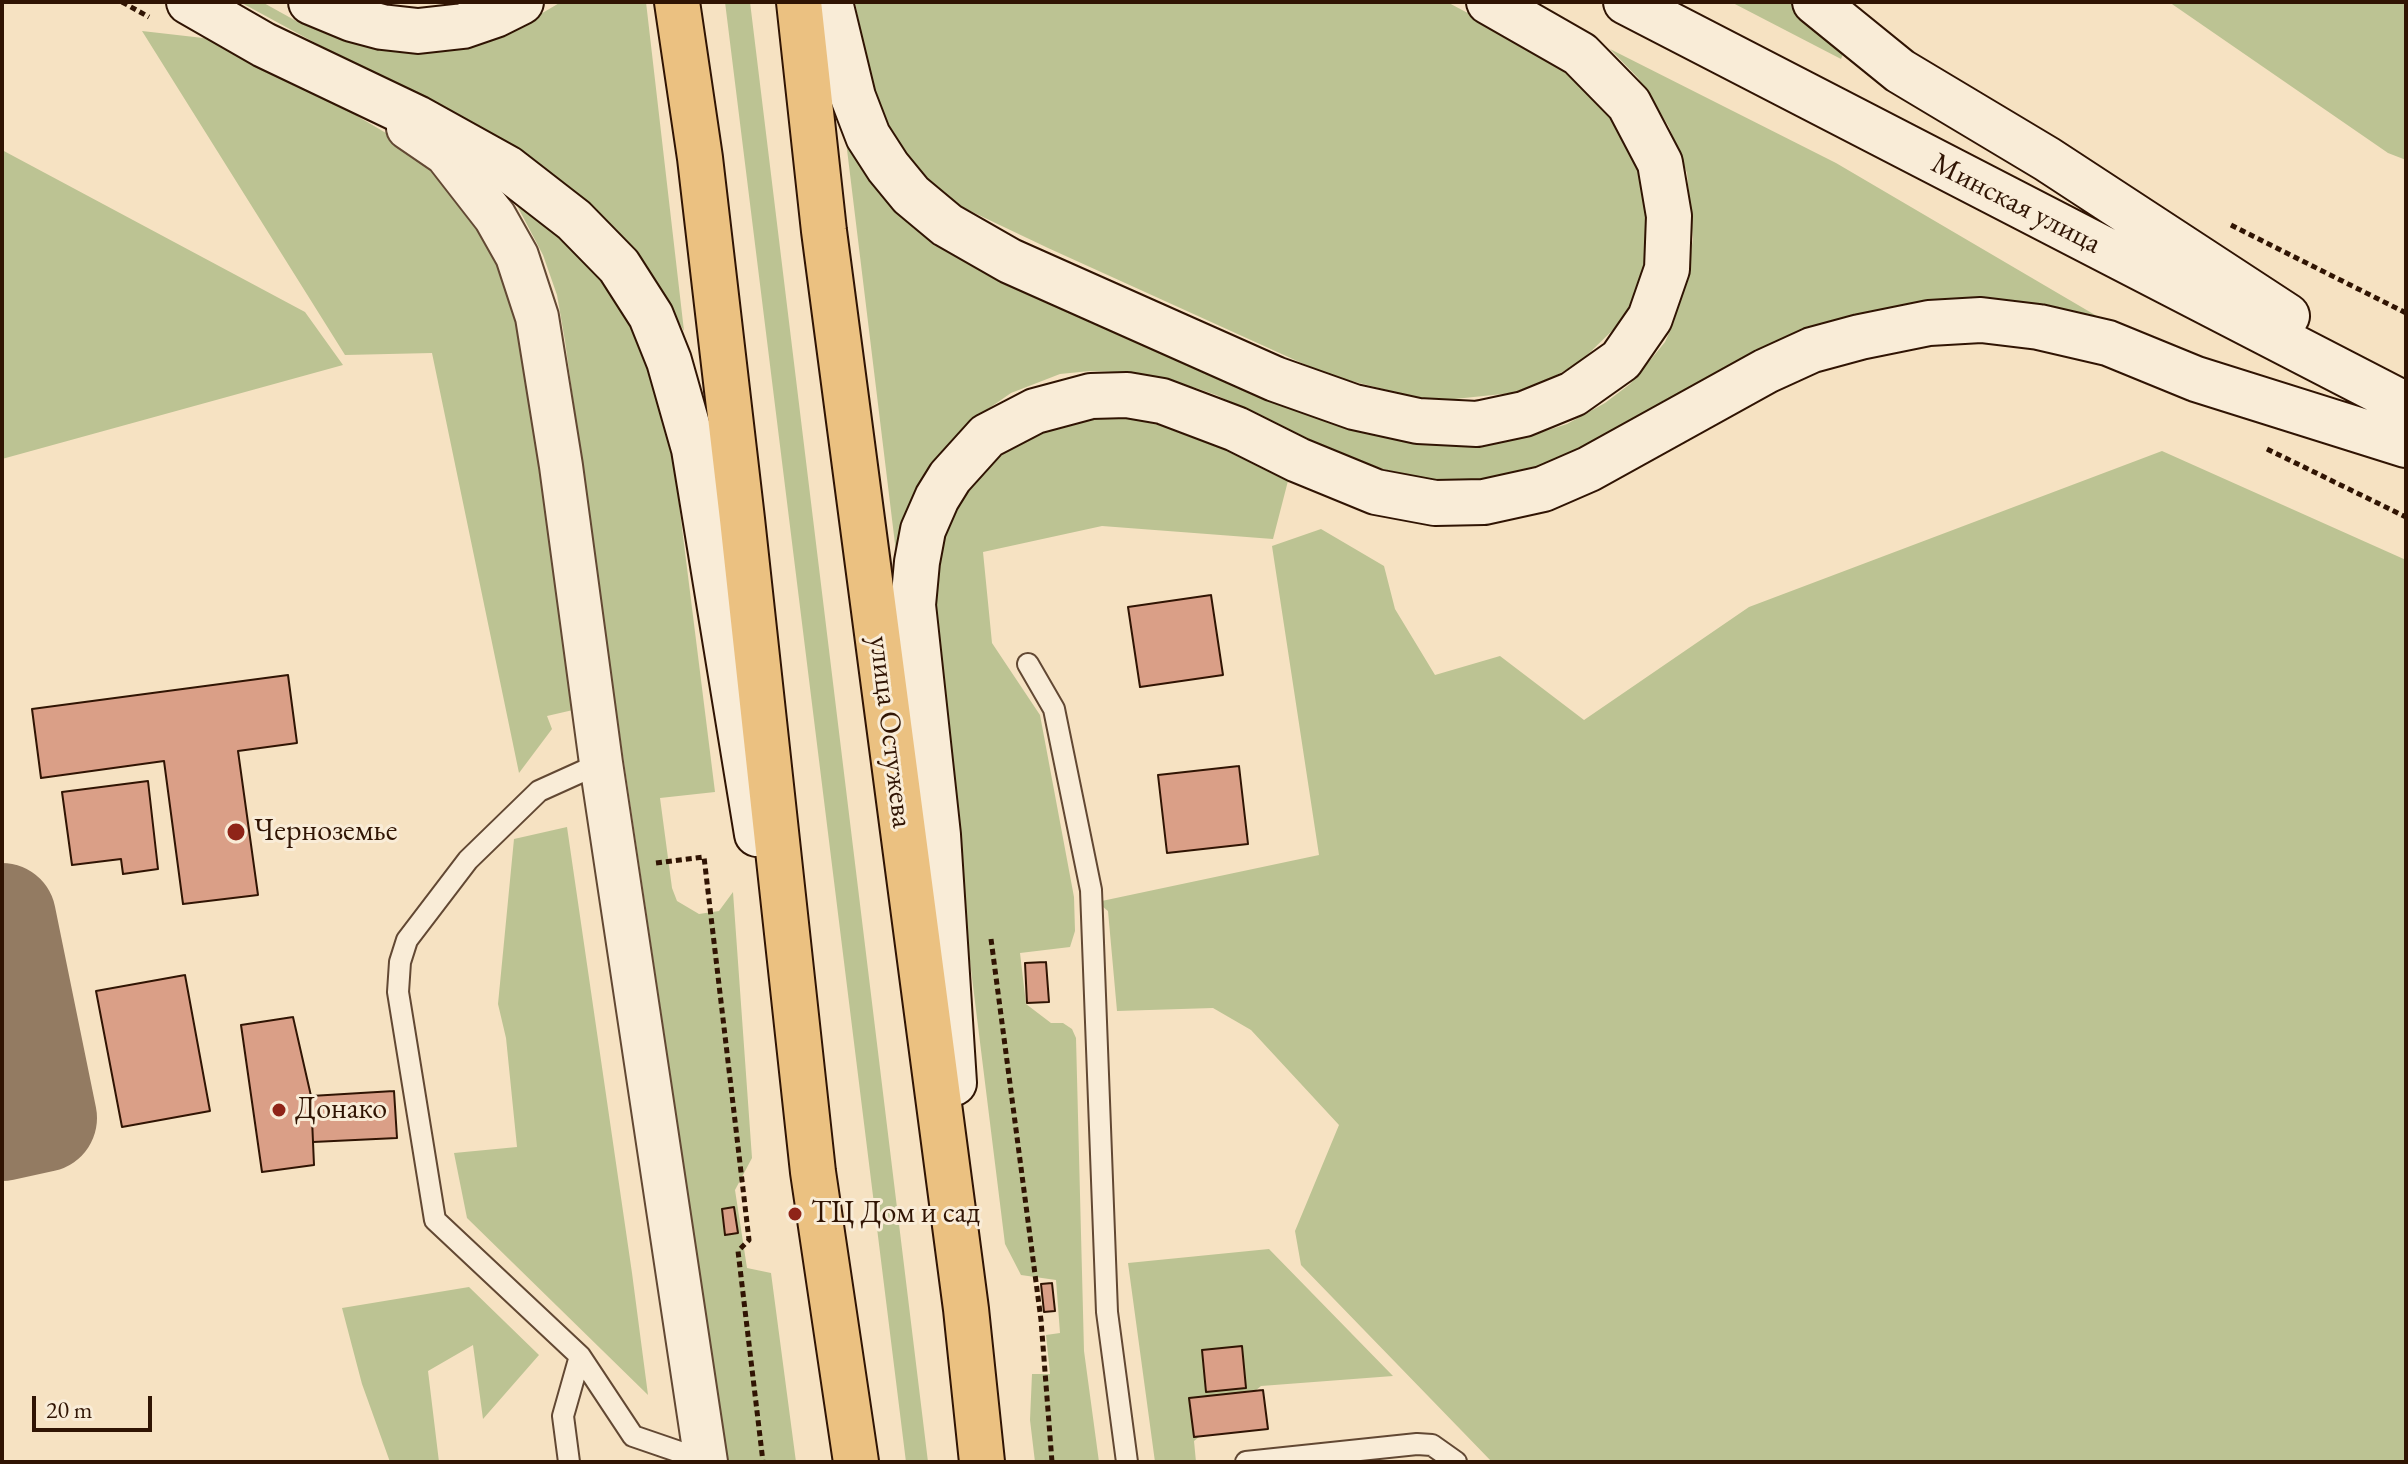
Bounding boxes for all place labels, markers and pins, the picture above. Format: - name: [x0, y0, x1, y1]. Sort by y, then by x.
- place label: Черноземье: [254, 814, 397, 850]
- marker: Черноземье: [225, 821, 247, 843]
- place label: Донако: [295, 1092, 387, 1128]
- marker: Донако: [270, 1101, 288, 1119]
- place label: ТЦ Дом и сад: [811, 1196, 980, 1232]
- marker: ТЦ Дом и сад: [786, 1205, 804, 1223]

